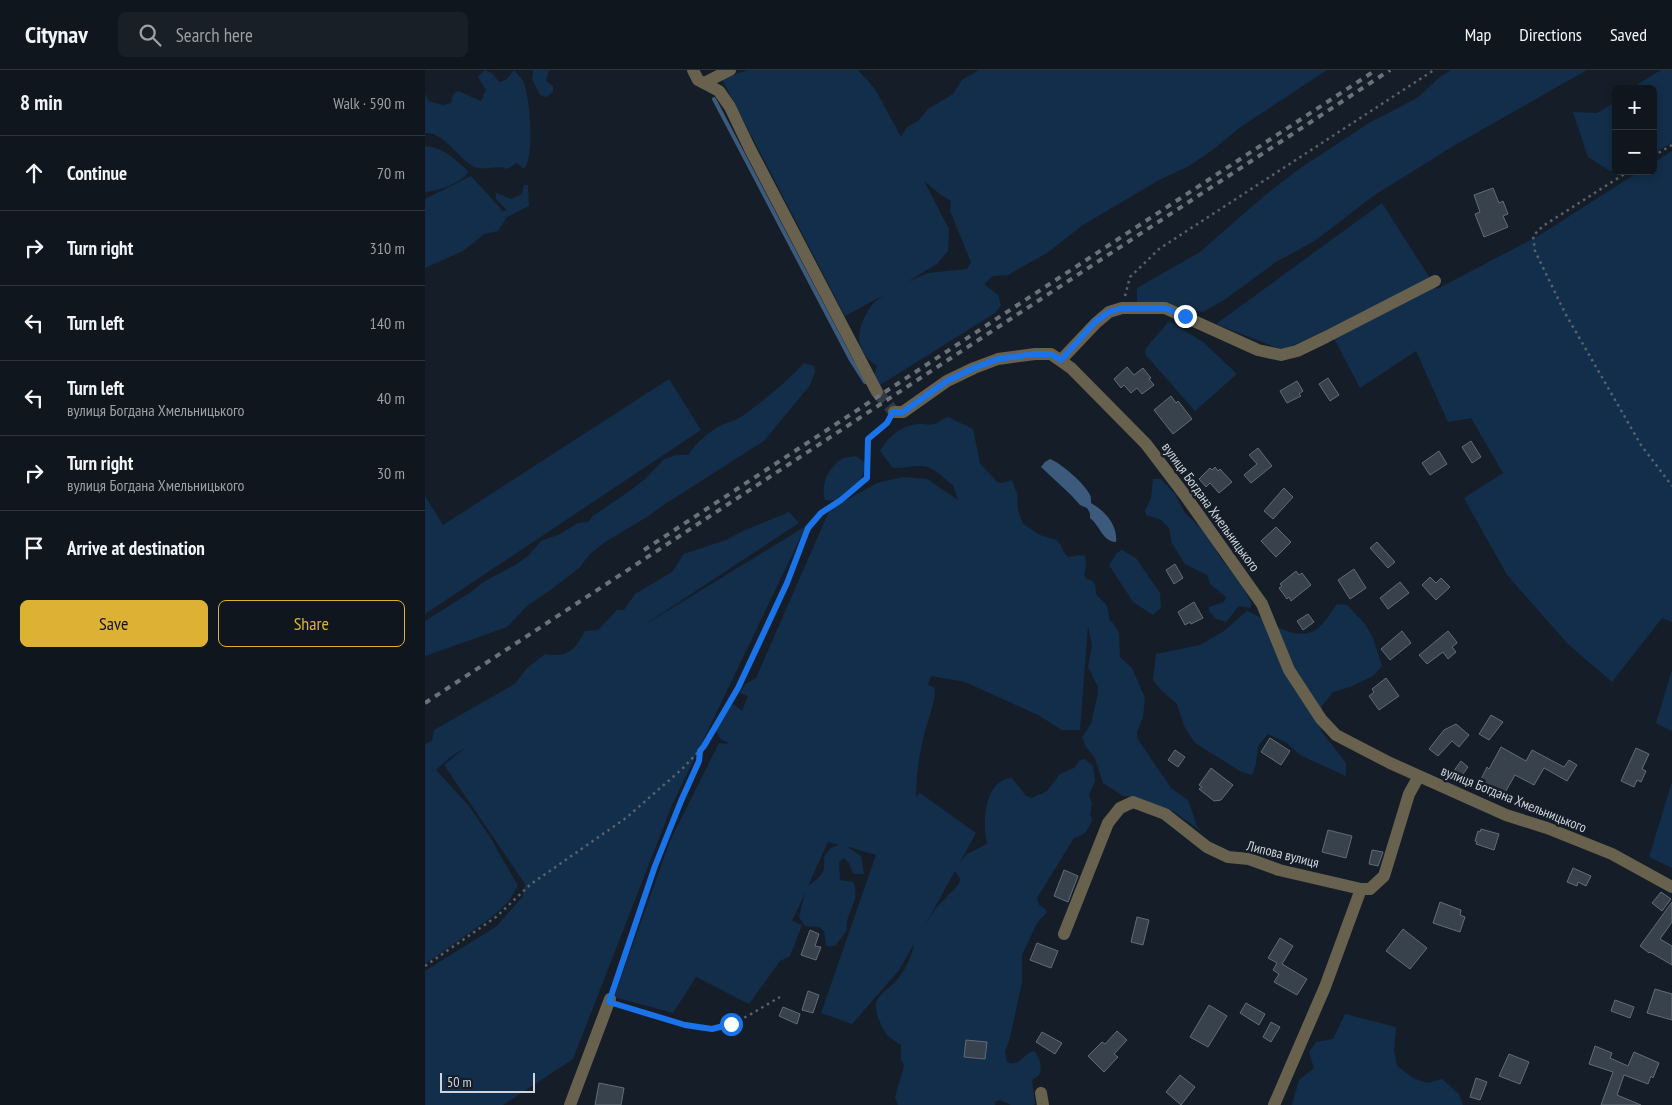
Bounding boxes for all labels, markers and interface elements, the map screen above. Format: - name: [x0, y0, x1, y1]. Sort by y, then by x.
- search box: [118, 12, 468, 57]
- text: Citynav: [25, 19, 88, 50]
- icon: search: [136, 21, 164, 49]
- text: Search here: [176, 23, 253, 47]
- text: Map: [1465, 23, 1491, 46]
- text: Directions: [1519, 23, 1582, 46]
- text: Saved: [1610, 23, 1647, 46]
- map controls: [1612, 85, 1657, 175]
- button: +: [1612, 85, 1657, 130]
- text: 8 min: [20, 89, 62, 116]
- text: Walk · 590 m: [333, 93, 405, 113]
- button: −: [1612, 130, 1657, 175]
- icon: ahead: [20, 159, 48, 187]
- text: Continue: [67, 161, 127, 185]
- text: 70 m: [377, 163, 405, 183]
- icon: right: [20, 234, 48, 262]
- text: Turn right: [67, 236, 133, 260]
- text: 310 m: [370, 238, 405, 258]
- route end: [1174, 305, 1197, 328]
- icon: left: [20, 309, 48, 337]
- text: Turn left: [67, 311, 124, 335]
- text: 140 m: [370, 313, 405, 333]
- text: Turn left: [67, 376, 124, 400]
- icon: left: [20, 384, 48, 412]
- text: 40 m: [377, 388, 405, 408]
- text: вулиця Богдана Хмельницького: [67, 400, 245, 420]
- street label: вулиця Богдана Хмельницького: [1158, 439, 1264, 575]
- text: Turn right: [67, 451, 133, 475]
- icon: right: [20, 459, 48, 487]
- text: 30 m: [377, 463, 405, 483]
- text: вулиця Богдана Хмельницького: [67, 475, 245, 495]
- icon: arrive: [20, 534, 48, 562]
- text: Arrive at destination: [67, 536, 205, 560]
- button: Save: [20, 600, 208, 647]
- button: Share: [218, 600, 405, 647]
- street label: вулиця Богдана Хмельницького: [1439, 762, 1589, 836]
- street label: Липова вулиця: [1244, 836, 1321, 872]
- route start: [720, 1013, 743, 1036]
- scale bar: [440, 1070, 535, 1093]
- text: 50 m: [447, 1073, 472, 1091]

